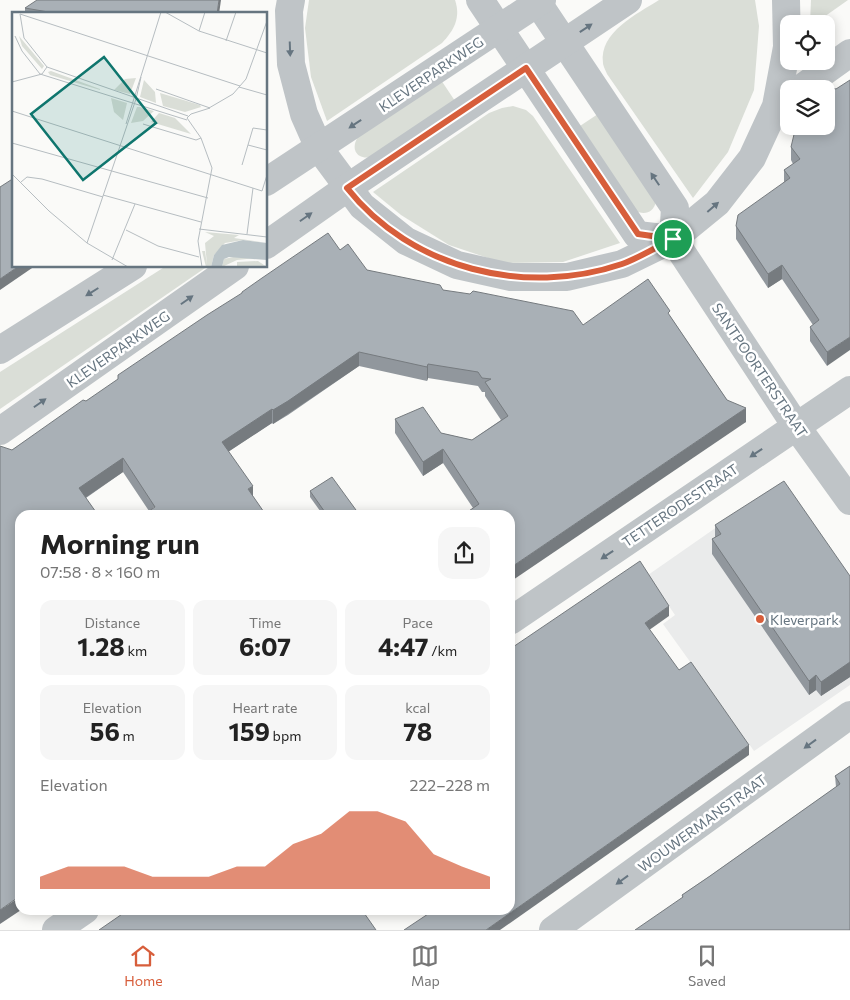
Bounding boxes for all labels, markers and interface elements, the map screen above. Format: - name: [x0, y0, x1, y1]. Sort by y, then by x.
- inset map: [12, 12, 268, 268]
- map controls: [780, 15, 835, 135]
- button: locate: [780, 15, 835, 70]
- one-way arrow: [579, 23, 593, 33]
- street label: KLEVERPARKWEG: [376, 33, 486, 115]
- one-way arrow: [287, 41, 295, 57]
- button: layers: [780, 80, 835, 135]
- one-way arrow: [349, 119, 362, 129]
- one-way arrow: [651, 172, 660, 185]
- one-way arrow: [706, 201, 719, 212]
- one-way arrow: [299, 212, 313, 222]
- pin: [652, 218, 694, 260]
- icon: arrive: [659, 225, 687, 253]
- one-way arrow: [85, 288, 98, 297]
- one-way arrow: [181, 295, 194, 305]
- street label: SANTPOORTERSTRAAT: [709, 300, 811, 440]
- street label: KLEVERPARKWEG: [63, 307, 173, 391]
- one-way arrow: [33, 398, 47, 408]
- one-way arrow: [749, 448, 763, 458]
- street label: TETTERODESTRAAT: [619, 460, 741, 550]
- text: Morning run: [40, 526, 200, 560]
- button: share: [438, 527, 490, 579]
- one-way arrow: [601, 550, 614, 560]
- text: 07:58 · 8 × 160 m: [40, 562, 160, 581]
- place label: Kleverpark: [770, 611, 839, 628]
- marker: Kleverpark: [754, 613, 766, 625]
- text: Distance: [85, 614, 140, 631]
- text: Time: [249, 614, 281, 631]
- text: Pace: [402, 614, 433, 631]
- text: 1.28: [77, 631, 125, 661]
- text: 6:07: [239, 631, 291, 661]
- text: 4:47: [378, 631, 429, 661]
- text: km: [125, 642, 147, 659]
- text: /km: [429, 642, 457, 659]
- text: Elevation: [83, 699, 142, 716]
- text: Heart rate: [232, 699, 298, 716]
- text: kcal: [405, 699, 430, 716]
- text: 56: [90, 716, 120, 746]
- text: 159: [229, 716, 270, 746]
- text: 78: [403, 716, 432, 746]
- text: m: [120, 727, 135, 744]
- text: bpm: [270, 727, 301, 744]
- one-way arrow: [804, 739, 817, 749]
- street label: WOUWERMANSTRAAT: [634, 771, 770, 875]
- text: Elevation: [40, 775, 108, 794]
- text: 222–228 m: [410, 775, 490, 794]
- one-way arrow: [615, 875, 629, 885]
- tab: Home: [124, 942, 163, 989]
- tab: Map: [411, 942, 440, 989]
- tab: Saved: [688, 942, 726, 989]

